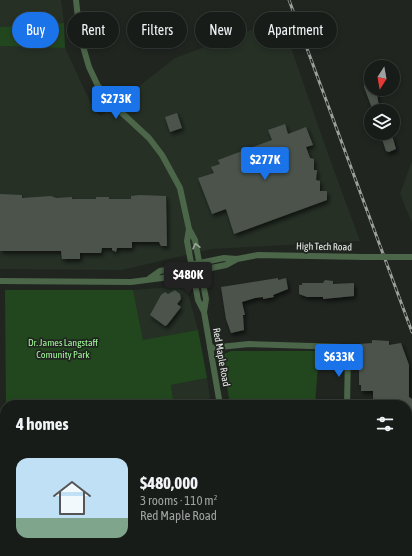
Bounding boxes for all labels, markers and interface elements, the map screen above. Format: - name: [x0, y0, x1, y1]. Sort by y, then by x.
- chip: Buy: [12, 12, 59, 48]
- chip: Rent: [67, 12, 119, 48]
- chip: Filters: [127, 12, 187, 48]
- chip: New: [195, 12, 246, 48]
- chip: Apartment: [254, 12, 337, 48]
- north arrow: [364, 60, 400, 96]
- map controls: [364, 60, 400, 140]
- pin: $273K: [88, 86, 144, 120]
- text: $273K: [101, 91, 131, 106]
- button: layers: [364, 104, 400, 140]
- pin: $277K: [237, 147, 293, 181]
- text: $277K: [250, 152, 280, 167]
- street label: High Tech Road: [296, 241, 352, 252]
- one-way arrow: [192, 242, 200, 249]
- pin: $480K: [160, 262, 216, 296]
- text: $480K: [173, 267, 203, 282]
- street label: Red Maple Road: [211, 327, 232, 387]
- park label: Dr. James Langstaff Comunity Park: [28, 337, 99, 360]
- pin: $633K: [311, 344, 367, 378]
- text: $633K: [324, 349, 354, 364]
- icon: filters: [374, 413, 396, 435]
- text: 4 homes: [16, 414, 69, 434]
- text: $480,000: [140, 473, 198, 493]
- icon: home: [48, 474, 96, 522]
- text: 3 rooms · 110 m²: [140, 493, 217, 508]
- text: Red Maple Road: [140, 508, 217, 523]

